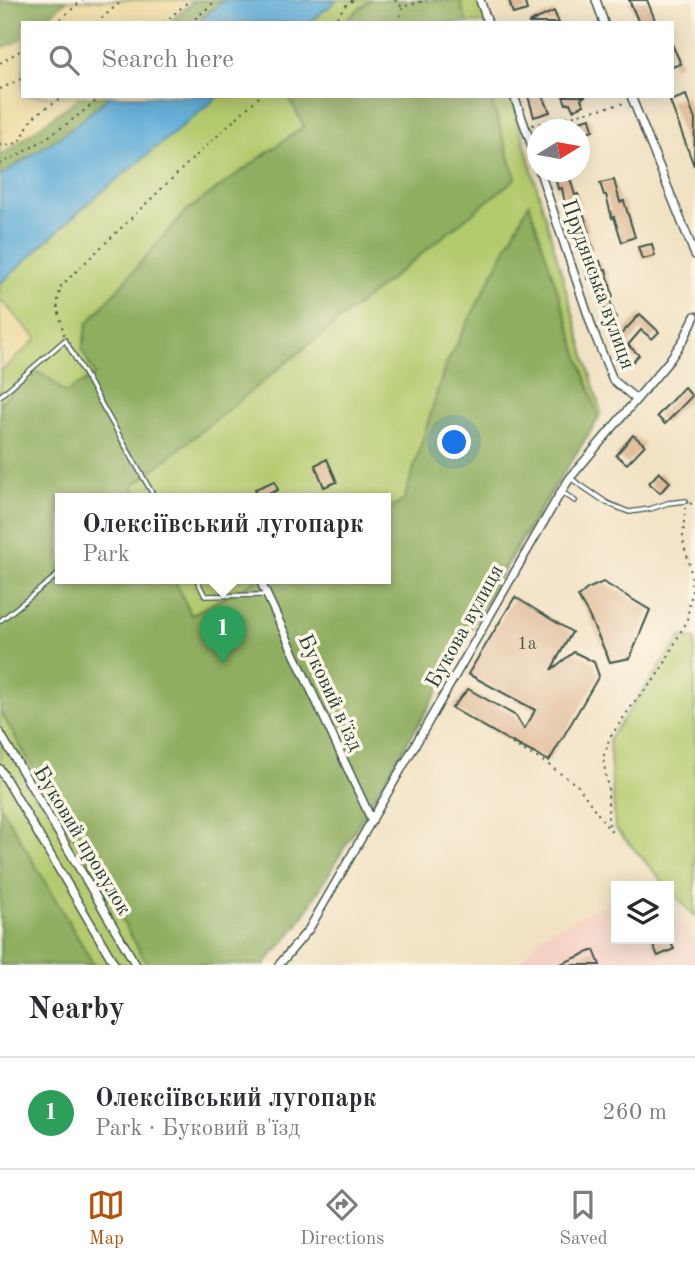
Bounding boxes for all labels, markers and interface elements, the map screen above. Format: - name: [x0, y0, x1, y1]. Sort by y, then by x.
- search box: [21, 21, 674, 98]
- icon: search: [45, 41, 83, 79]
- text: Search here: [101, 47, 234, 73]
- north arrow: [527, 119, 590, 182]
- street label: Прудянська вулиця: [557, 197, 638, 372]
- your location: [437, 425, 471, 459]
- popup: [55, 493, 391, 584]
- text: Олексіївський лугопарк: [82, 512, 364, 538]
- text: Park: [82, 543, 130, 566]
- street label: Букова вулиця: [423, 561, 508, 692]
- pin: 1: [200, 606, 246, 664]
- street label: Буковий в'їзд: [294, 631, 366, 755]
- house number: 1а: [517, 635, 537, 653]
- street label: Буковий провулок: [29, 763, 135, 919]
- map controls: [611, 881, 674, 944]
- button: layers: [611, 881, 674, 944]
- text: Nearby: [28, 995, 125, 1025]
- text: Олексіївський лугопарк: [95, 1086, 376, 1112]
- text: 1: [44, 1101, 58, 1124]
- text: 260 m: [602, 1101, 667, 1124]
- text: Park · Буковий в'їзд: [95, 1117, 300, 1140]
- tab: Map: [87, 1186, 125, 1251]
- tab: Directions: [300, 1186, 385, 1251]
- tab: Saved: [559, 1186, 608, 1251]

